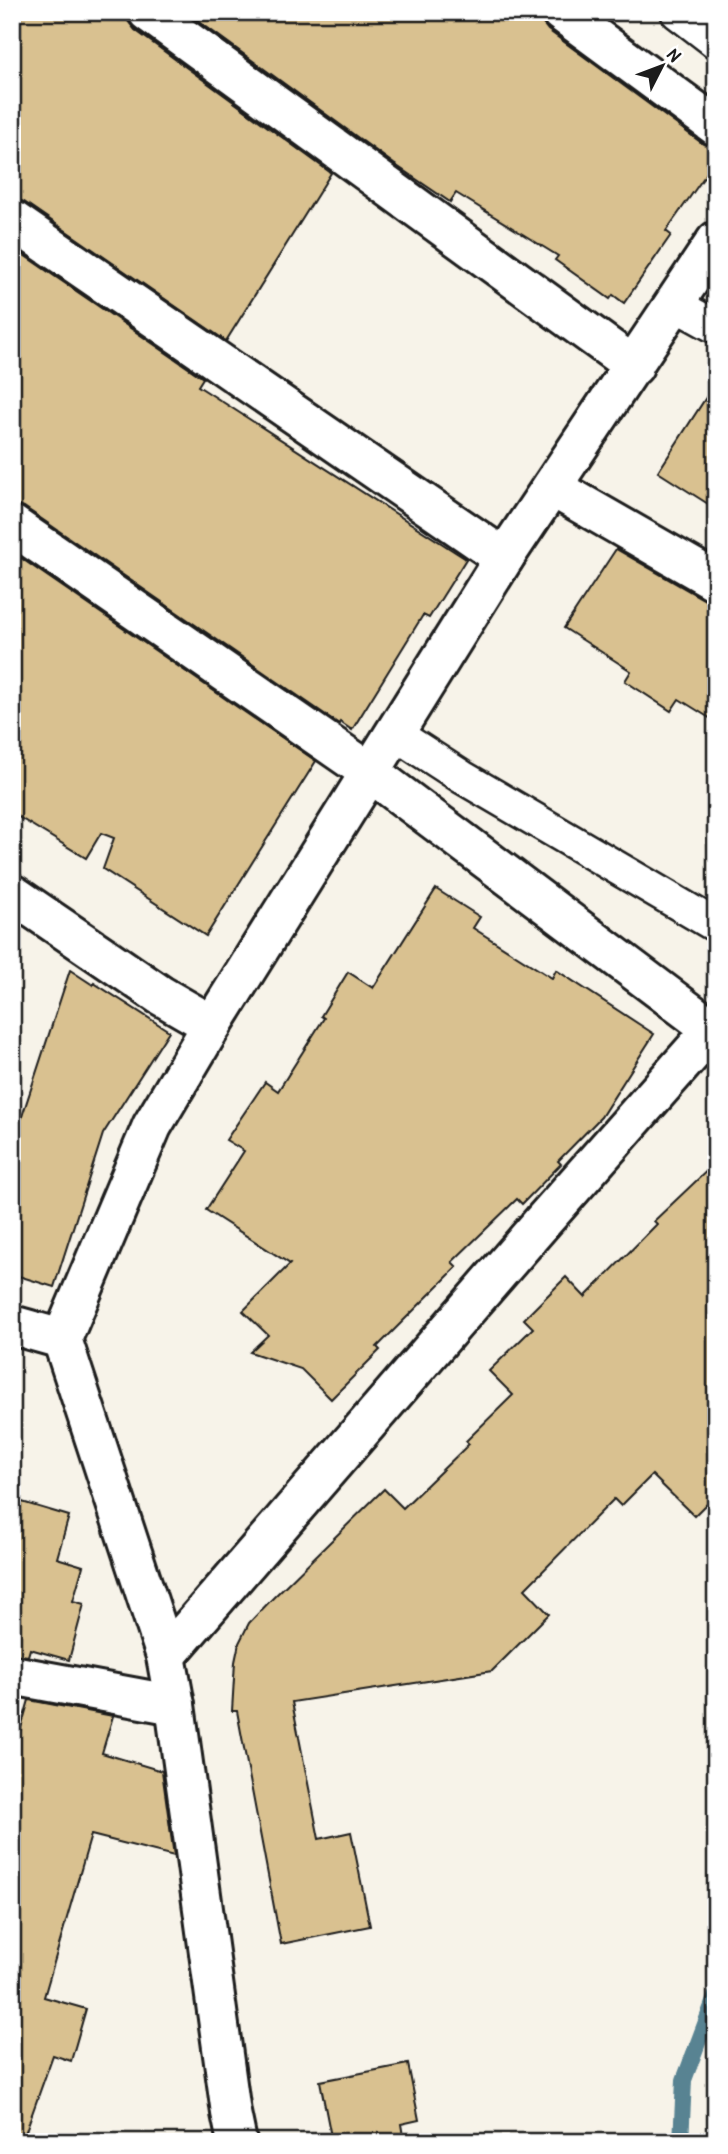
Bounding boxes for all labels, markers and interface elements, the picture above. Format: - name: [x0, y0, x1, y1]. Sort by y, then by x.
- north arrow: [626, 32, 696, 102]
- text: N: [662, 42, 688, 67]

